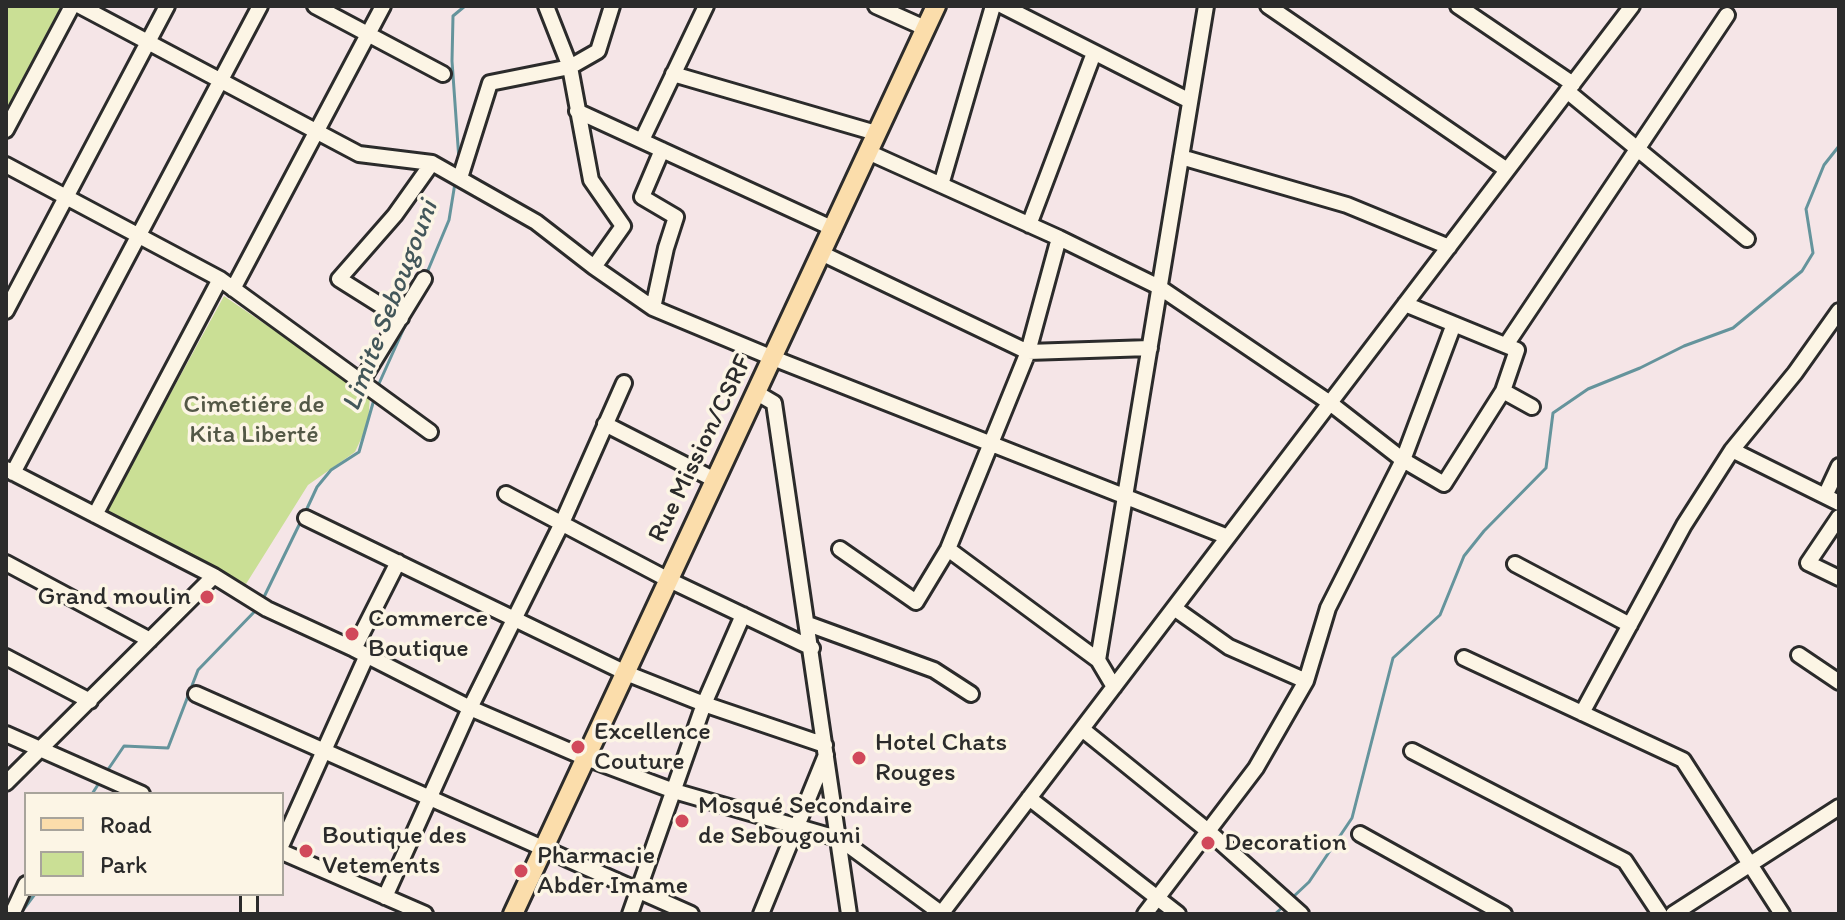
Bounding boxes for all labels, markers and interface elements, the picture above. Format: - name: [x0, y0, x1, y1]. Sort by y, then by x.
- water label: Limite Sebougouni: [335, 196, 447, 416]
- street label: Rue Mission/CSRF: [642, 350, 760, 548]
- park label: Cimetiére de Kita Liberté: [183, 389, 325, 450]
- place label: Grand moulin: [37, 581, 191, 613]
- marker: Grand moulin: [198, 588, 216, 606]
- place label: Commerce Boutique: [368, 603, 488, 664]
- marker: Commerce Boutique: [343, 625, 361, 643]
- place label: Excellence Couture: [594, 716, 711, 778]
- place label: Hotel Chats Rouges: [875, 727, 1007, 788]
- marker: Excellence Couture: [569, 738, 587, 756]
- marker: Hotel Chats Rouges: [850, 749, 868, 767]
- place label: Mosqué Secondaire de Sebougouni: [698, 790, 912, 852]
- legend: [24, 792, 284, 896]
- text: Road: [100, 810, 152, 839]
- marker: Mosqué Secondaire de Sebougouni: [673, 812, 691, 830]
- place label: Boutique des Vetements: [322, 820, 467, 882]
- place label: Decoration: [1224, 827, 1347, 859]
- marker: Decoration: [1199, 834, 1217, 852]
- place label: Pharmacie Abder Imame: [537, 840, 688, 902]
- marker: Boutique des Vetements: [297, 842, 315, 860]
- text: Park: [100, 850, 147, 879]
- marker: Pharmacie Abder Imame: [512, 862, 530, 880]

